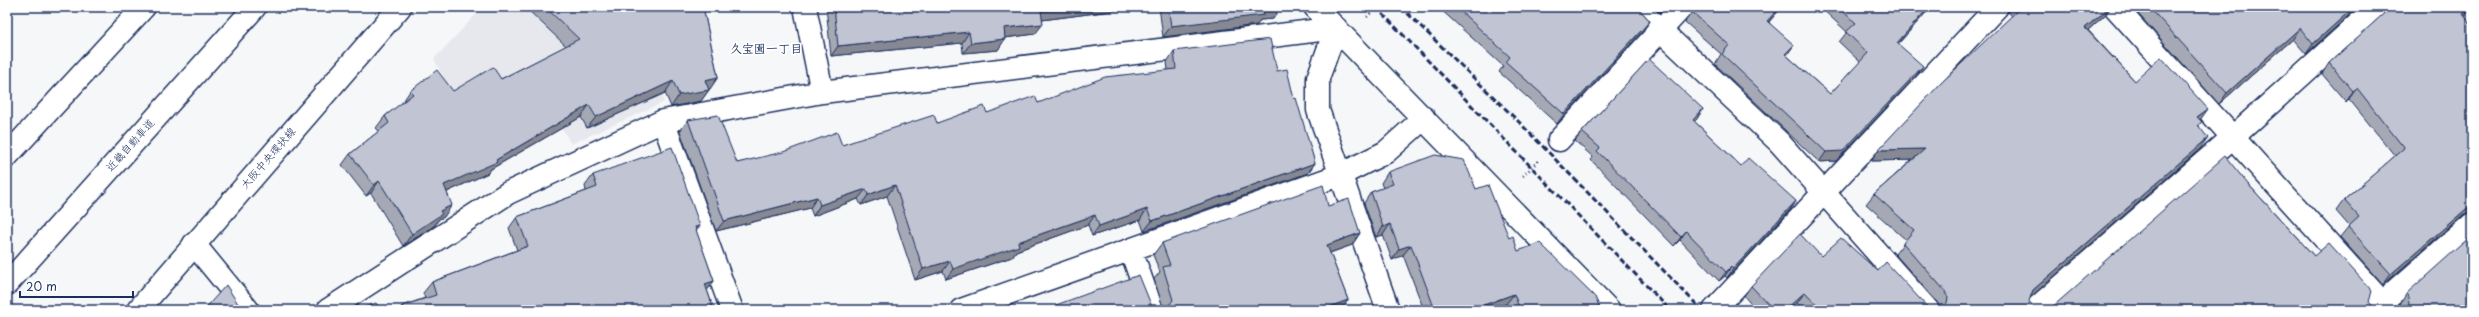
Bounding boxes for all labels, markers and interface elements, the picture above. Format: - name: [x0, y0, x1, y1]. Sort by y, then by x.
- district label: 久宝園一丁目: [730, 39, 802, 57]
- street label: 近畿自動車道: [101, 114, 158, 175]
- street label: 大阪中央環状線: [236, 123, 299, 192]
- scale bar: [20, 273, 133, 299]
- text: 20 m: [26, 277, 57, 295]

